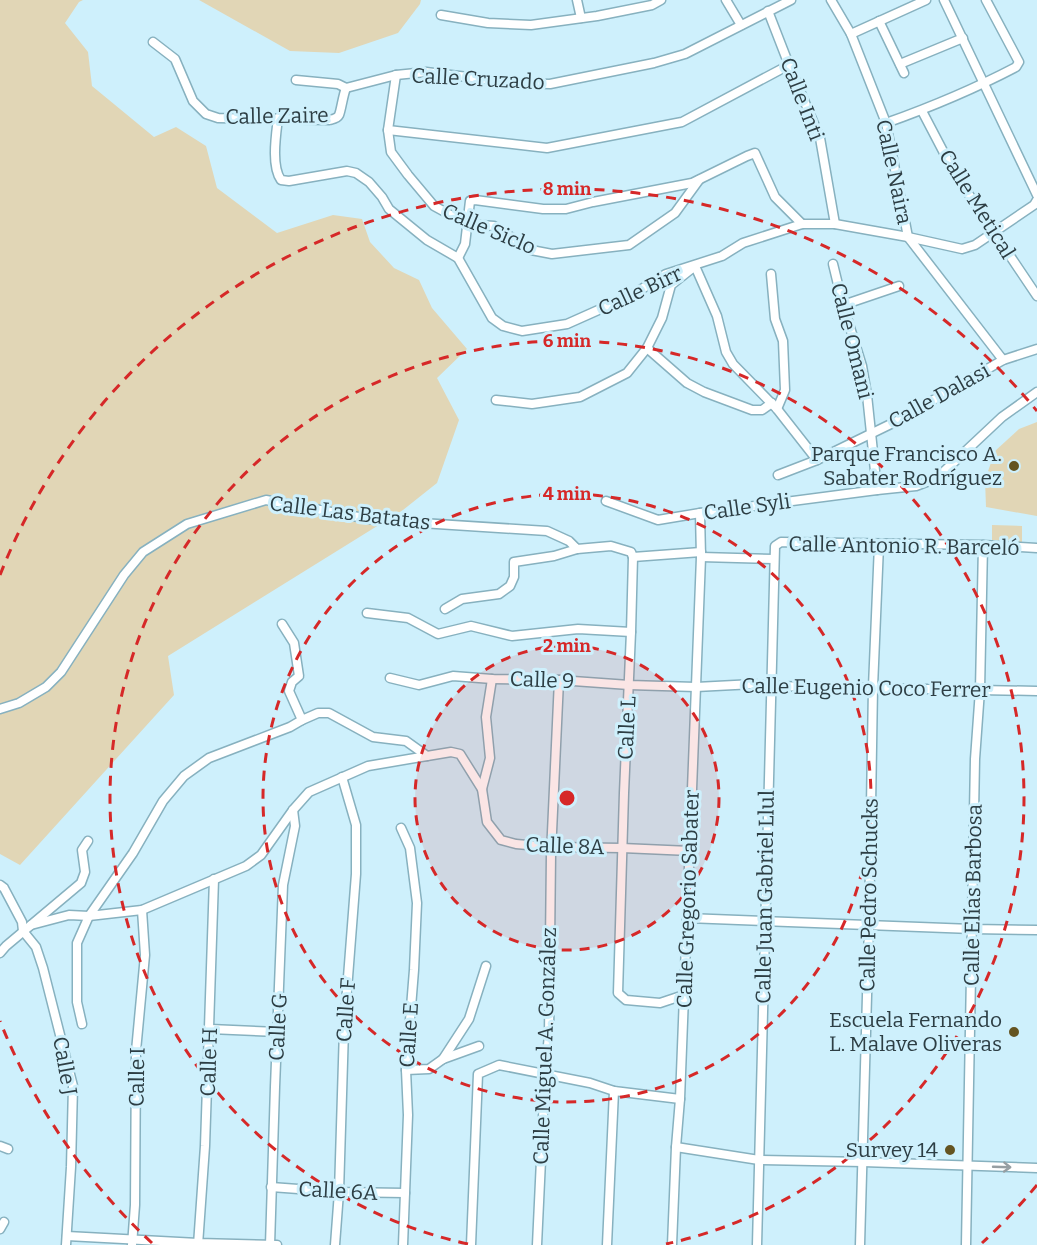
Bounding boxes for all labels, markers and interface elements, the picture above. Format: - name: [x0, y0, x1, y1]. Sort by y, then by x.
- street label: Calle Inti: [774, 54, 830, 144]
- street label: Calle Cruzado: [411, 63, 545, 95]
- street label: Calle Zaire: [225, 102, 329, 130]
- street label: Calle Naira: [870, 117, 918, 227]
- street label: Calle Metical: [933, 145, 1021, 263]
- text: 8 min: [543, 178, 592, 200]
- street label: Calle Siclo: [438, 198, 540, 260]
- street label: Calle Birr: [594, 260, 686, 322]
- street label: Calle Omani: [825, 280, 879, 402]
- text: 6 min: [543, 330, 592, 352]
- street label: Calle Dalasi: [884, 357, 994, 435]
- place label: Parque Francisco A. Sabater Rodríguez: [811, 441, 1002, 491]
- marker: Parque Francisco A. Sabater Rodríguez: [1007, 459, 1021, 473]
- text: 4 min: [543, 483, 592, 505]
- street label: Calle Syli: [702, 488, 792, 526]
- street label: Calle Las Batatas: [268, 490, 432, 536]
- street label: Calle Antonio R. Barceló: [788, 531, 1020, 561]
- text: 2 min: [543, 635, 591, 657]
- street label: Calle 9: [509, 666, 575, 694]
- street label: Calle Eugenio Coco Ferrer: [741, 673, 991, 703]
- street label: Calle L: [612, 695, 642, 761]
- centre of rings: [557, 788, 577, 808]
- street label: Calle Gregorio Sabater: [671, 789, 705, 1009]
- street label: Calle Juan Gabriel Llul: [750, 790, 780, 1004]
- street label: Calle Pedro Schucks: [854, 798, 884, 992]
- street label: Calle Elías Barbosa: [958, 803, 988, 986]
- street label: Calle 8A: [525, 832, 605, 860]
- street label: Calle Miguel A. González: [528, 927, 562, 1165]
- street label: Calle F: [331, 977, 361, 1043]
- street label: Calle G: [263, 992, 293, 1062]
- street label: Calle E: [394, 1001, 424, 1069]
- place label: Escuela Fernando L. Malave Oliveras: [829, 1007, 1002, 1057]
- marker: Escuela Fernando L. Malave Oliveras: [1007, 1025, 1021, 1039]
- street label: Calle H: [195, 1027, 223, 1097]
- street label: Calle J: [47, 1035, 83, 1098]
- street label: Calle I: [123, 1047, 151, 1107]
- place label: Survey 14: [846, 1137, 938, 1163]
- marker: Survey 14: [943, 1143, 957, 1157]
- one-way arrow: [992, 1161, 1012, 1173]
- street label: Calle 6A: [298, 1176, 379, 1206]

